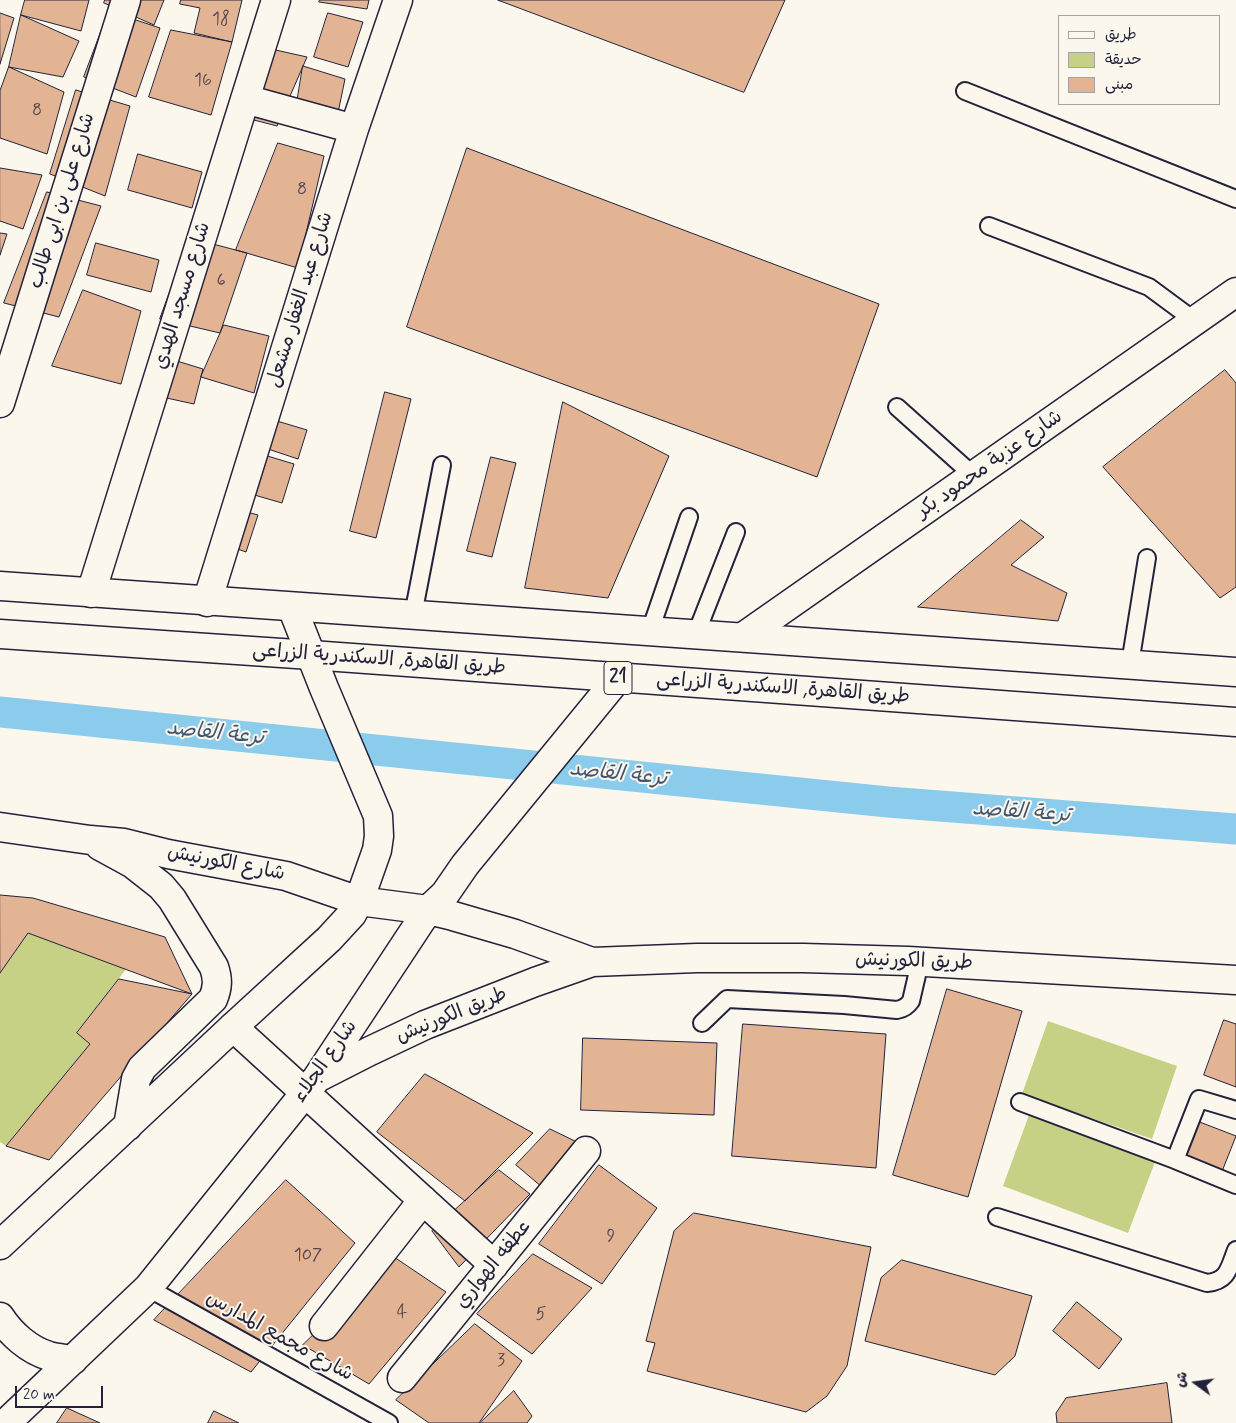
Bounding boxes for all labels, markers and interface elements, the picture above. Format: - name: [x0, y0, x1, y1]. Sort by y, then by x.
- house number: 18: [212, 9, 230, 31]
- legend: [1058, 15, 1221, 105]
- text: طريق: [1105, 25, 1137, 45]
- text: حديقة: [1105, 50, 1142, 70]
- house number: 16: [194, 70, 212, 92]
- text: مبنى: [1105, 75, 1133, 95]
- house number: 8: [32, 100, 42, 122]
- street label: شارع على بن ابى طالب: [25, 110, 101, 292]
- house number: 8: [297, 179, 307, 201]
- street label: شارع عبد الغفار مشعل: [263, 209, 339, 391]
- street label: شارع مسجد الهدي: [149, 219, 217, 373]
- house number: 6: [216, 270, 226, 292]
- street label: شارع عزبة محمود بكر: [912, 406, 1068, 524]
- street label: طريق القاهرة, الاسكندرية الزراعى: [251, 639, 507, 681]
- road number: 21: [604, 661, 632, 694]
- street label: طريق القاهرة, الاسكندرية الزراعى: [655, 668, 911, 710]
- water label: ترعة القاصد: [165, 716, 265, 752]
- water label: ترعة القاصد: [568, 757, 668, 793]
- water label: ترعة القاصد: [971, 797, 1071, 829]
- street label: شارع الكورنيش: [165, 841, 287, 887]
- street label: طريق الكورنيش: [855, 948, 973, 976]
- street label: طريق الكورنيش: [393, 983, 511, 1049]
- street label: شارع الجلاء: [289, 1016, 363, 1108]
- street label: عطفه الهواري: [451, 1216, 537, 1314]
- house number: 9: [607, 1226, 615, 1248]
- house number: 107: [294, 1245, 322, 1267]
- street label: شارع مجمع المدارس: [201, 1287, 357, 1387]
- house number: 4: [397, 1302, 407, 1324]
- house number: 5: [536, 1304, 546, 1326]
- house number: 3: [497, 1350, 505, 1372]
- north arrow: [1171, 1358, 1221, 1408]
- text: ش: [1171, 1370, 1192, 1389]
- scale bar: [18, 1376, 105, 1408]
- text: 20 m: [23, 1385, 55, 1405]

